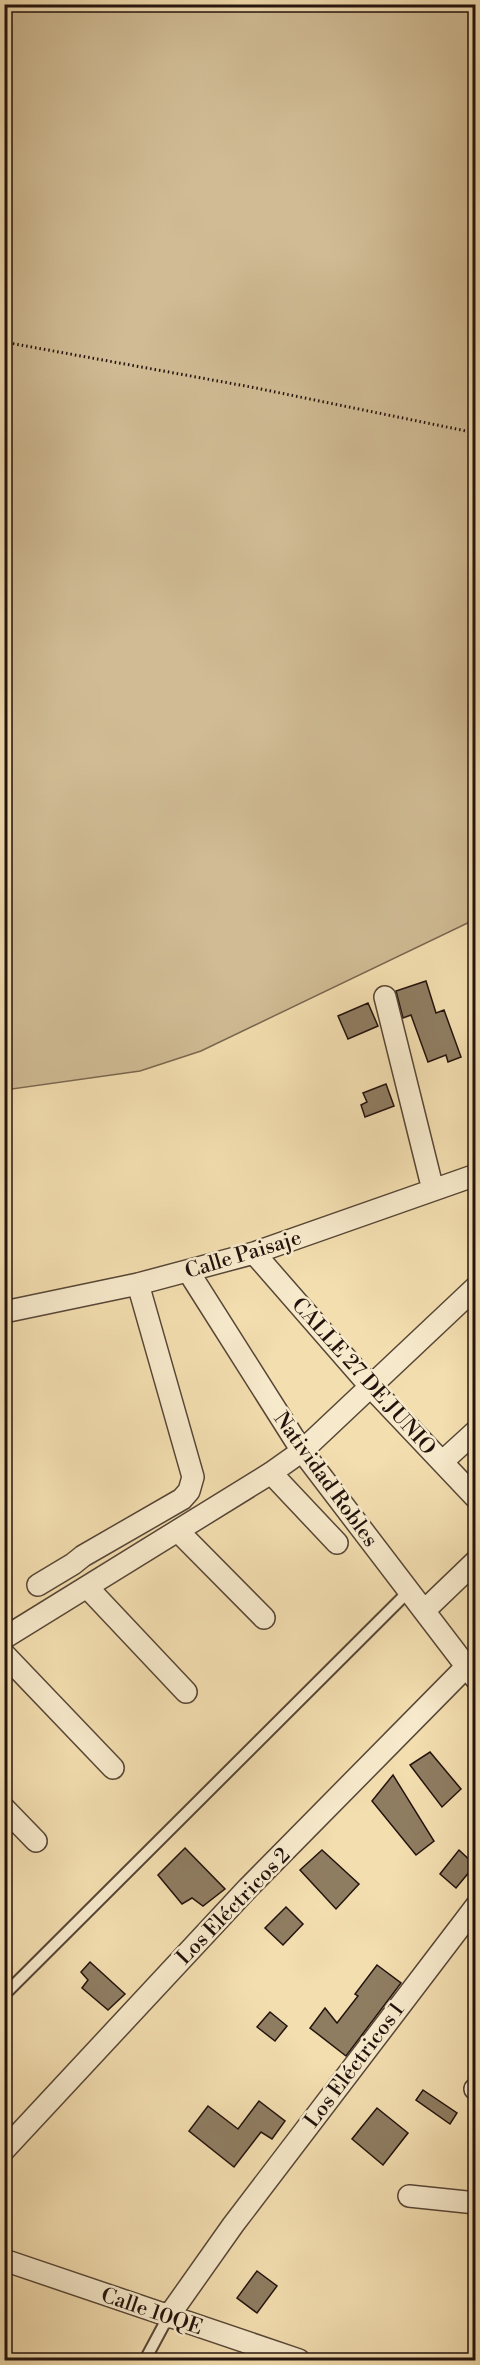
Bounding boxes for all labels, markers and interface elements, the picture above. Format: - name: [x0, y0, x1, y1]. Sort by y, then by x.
- street label: Calle Paisaje: [182, 1225, 305, 1285]
- street label: CALLE 27 DE JUNIO: [286, 1292, 441, 1461]
- street label: Natividad Robles: [267, 1407, 383, 1552]
- street label: Los Eléctricos 2: [171, 1843, 296, 1971]
- street label: Los Eléctricos 1: [299, 1998, 410, 2133]
- street label: Calle 10QE: [97, 2282, 206, 2341]

